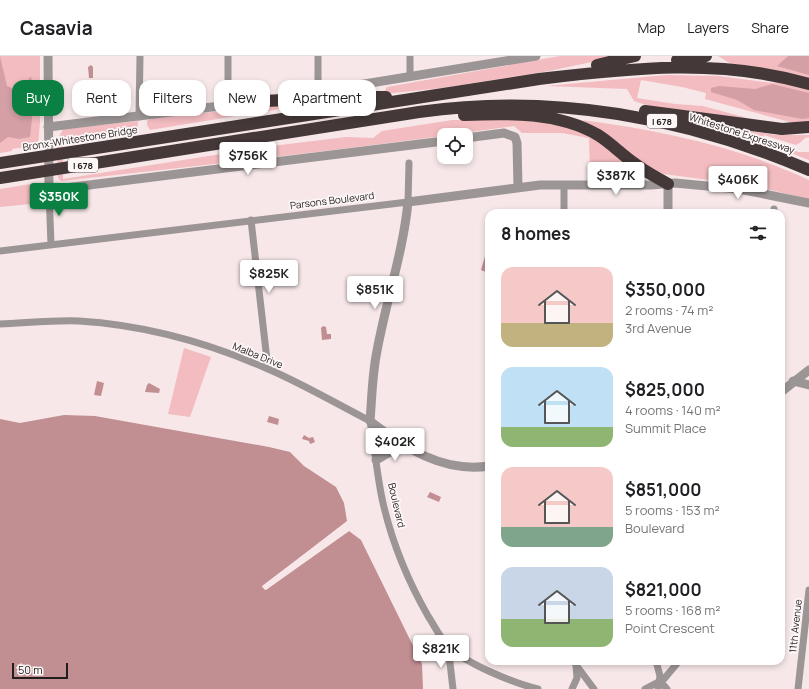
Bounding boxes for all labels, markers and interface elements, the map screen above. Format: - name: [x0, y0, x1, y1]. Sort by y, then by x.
- text: Casavia: [20, 15, 93, 41]
- text: Map: [637, 18, 665, 37]
- text: Layers: [687, 18, 729, 37]
- text: Share: [751, 18, 789, 37]
- chip: Buy: [12, 80, 64, 116]
- chip: Rent: [72, 80, 131, 116]
- chip: Filters: [139, 80, 206, 116]
- chip: New: [214, 80, 270, 116]
- chip: Apartment: [278, 80, 376, 116]
- street label: Whitestone Expressway: [687, 109, 797, 157]
- road number: I 678: [647, 114, 677, 128]
- street label: Bronx-Whitestone Bridge: [21, 122, 139, 154]
- map controls: [437, 128, 473, 164]
- button: locate: [437, 128, 473, 164]
- pin: $756K: [220, 142, 276, 176]
- text: $756K: [228, 146, 268, 164]
- road number: I 678: [68, 158, 98, 172]
- pin: $387K: [588, 162, 644, 196]
- text: $387K: [596, 166, 636, 184]
- pin: $406K: [710, 166, 766, 200]
- text: $406K: [717, 170, 759, 188]
- pin: $350K: [31, 183, 87, 217]
- text: $350K: [39, 187, 79, 205]
- street label: Parsons Boulevard: [289, 188, 375, 212]
- text: 8 homes: [501, 222, 571, 245]
- icon: filters: [747, 222, 769, 244]
- pin: $825K: [241, 260, 297, 294]
- text: $825K: [249, 264, 289, 282]
- pin: $851K: [347, 276, 403, 310]
- text: $350,000: [625, 278, 705, 301]
- text: $851K: [356, 280, 394, 298]
- icon: home: [533, 283, 581, 331]
- text: 2 rooms · 74 m²: [625, 301, 713, 319]
- text: 3rd Avenue: [625, 319, 692, 337]
- street label: Malba Drive: [231, 339, 285, 372]
- text: $825,000: [625, 378, 705, 401]
- icon: home: [533, 383, 581, 431]
- text: 4 rooms · 140 m²: [625, 401, 721, 419]
- text: Summit Place: [625, 419, 706, 437]
- pin: $402K: [367, 428, 423, 462]
- text: $402K: [375, 432, 415, 450]
- text: $851,000: [625, 478, 702, 501]
- street label: Boulevard: [385, 481, 409, 529]
- icon: home: [533, 483, 581, 531]
- text: 5 rooms · 153 m²: [625, 501, 720, 519]
- text: Boulevard: [625, 519, 684, 537]
- text: $821,000: [625, 578, 702, 601]
- icon: home: [533, 583, 581, 631]
- street label: 11th Avenue: [785, 598, 805, 654]
- text: 5 rooms · 168 m²: [625, 601, 721, 619]
- text: Point Crescent: [625, 619, 715, 637]
- pin: $821K: [413, 635, 469, 669]
- text: $821K: [422, 639, 460, 657]
- scale bar: [12, 661, 68, 680]
- text: 50 m: [18, 662, 43, 677]

